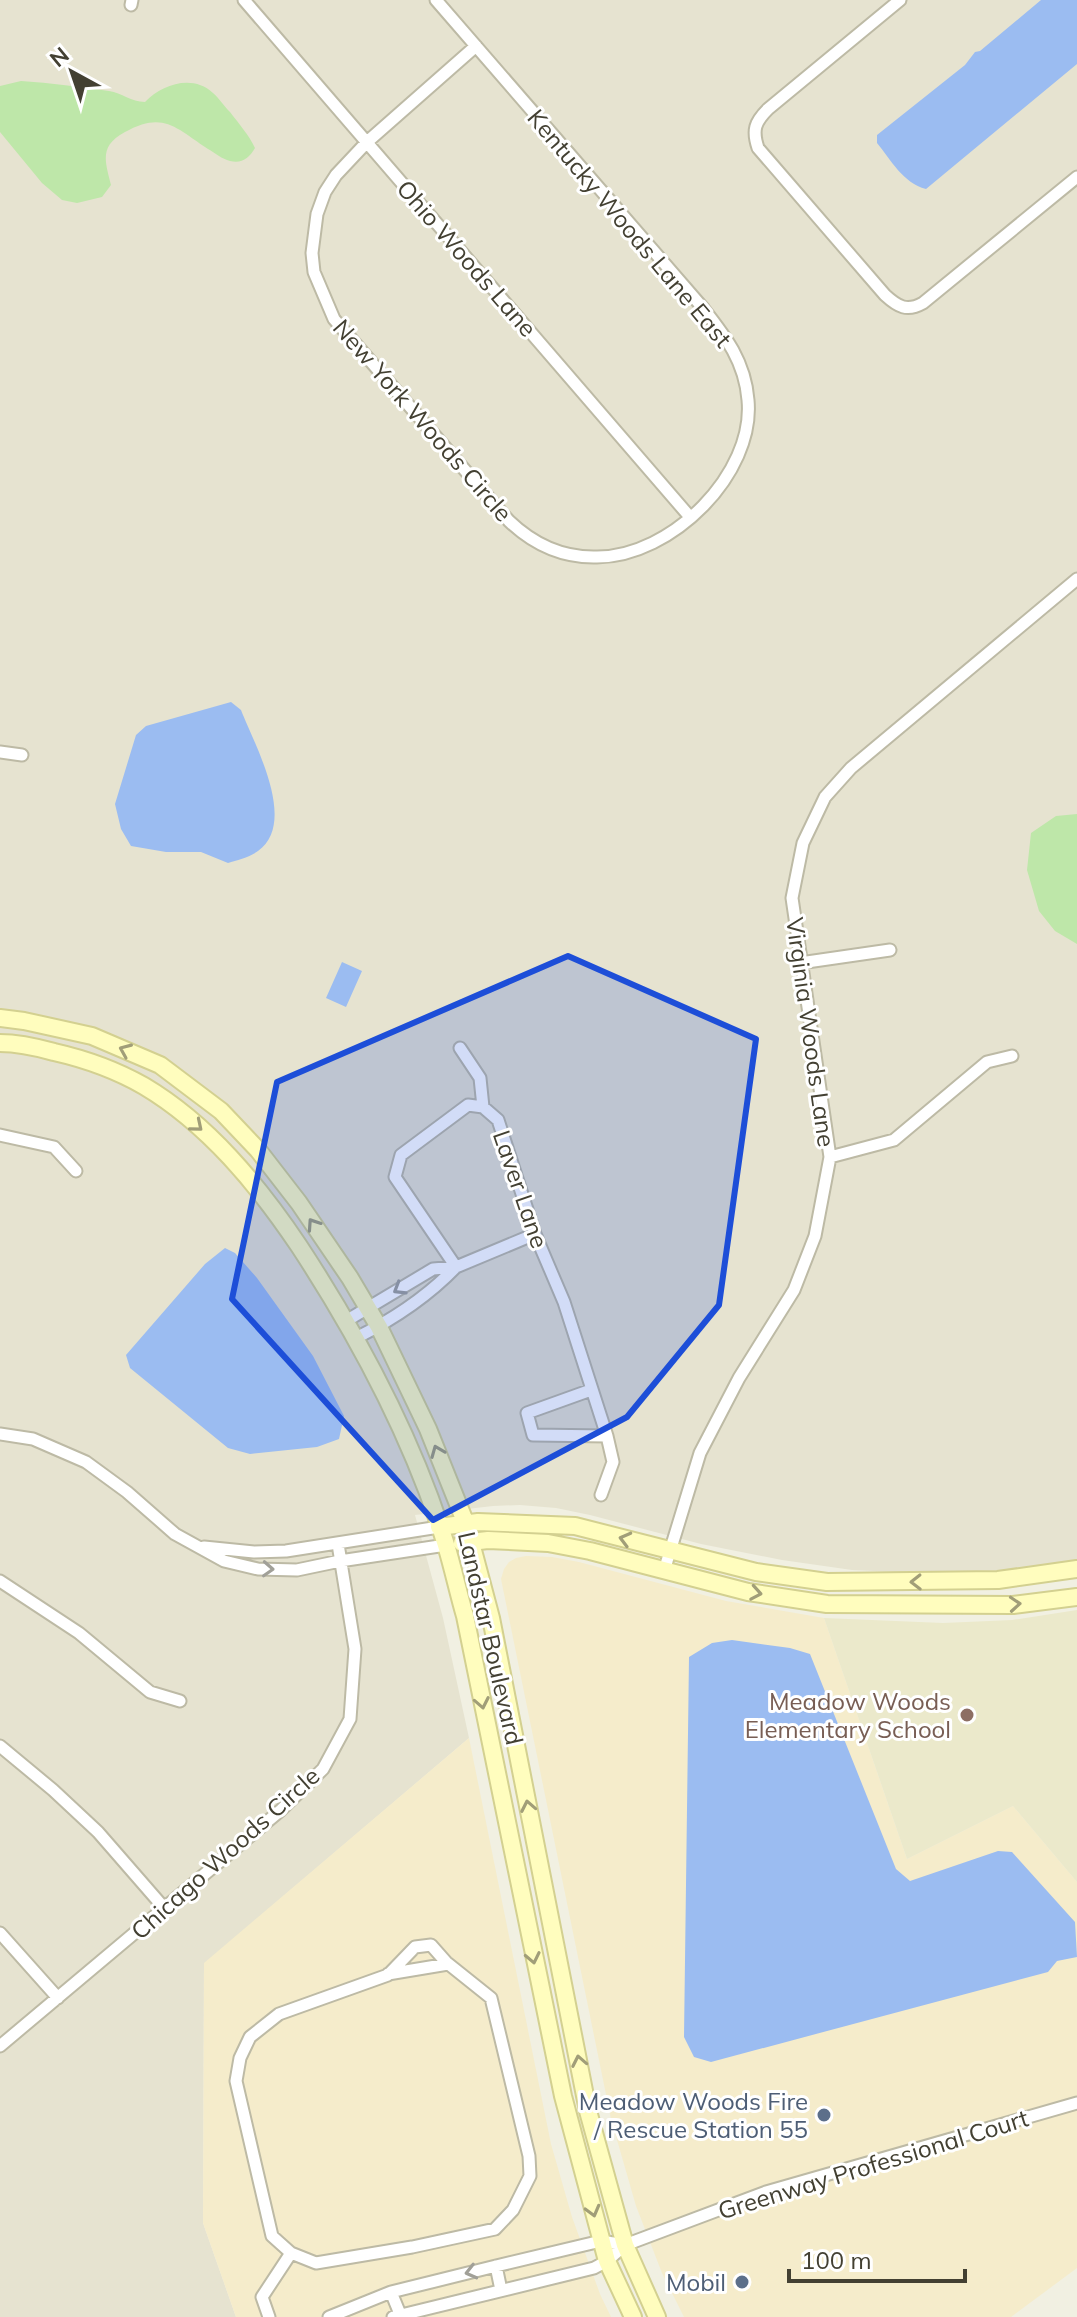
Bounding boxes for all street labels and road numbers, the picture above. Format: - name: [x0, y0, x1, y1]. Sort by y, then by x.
- street label: Kentucky Woods Lane East: [522, 103, 738, 353]
- street label: Ohio Woods Lane: [391, 173, 543, 343]
- street label: New York Woods Circle: [327, 313, 519, 527]
- street label: Virginia Woods Lane: [780, 915, 842, 1149]
- street label: Laver Lane: [487, 1126, 555, 1252]
- street label: Landstar Boulevard: [452, 1528, 530, 1748]
- street label: Chicago Woods Circle: [125, 1760, 325, 1946]
- street label: Greenway Professional Court: [714, 2102, 1032, 2226]

